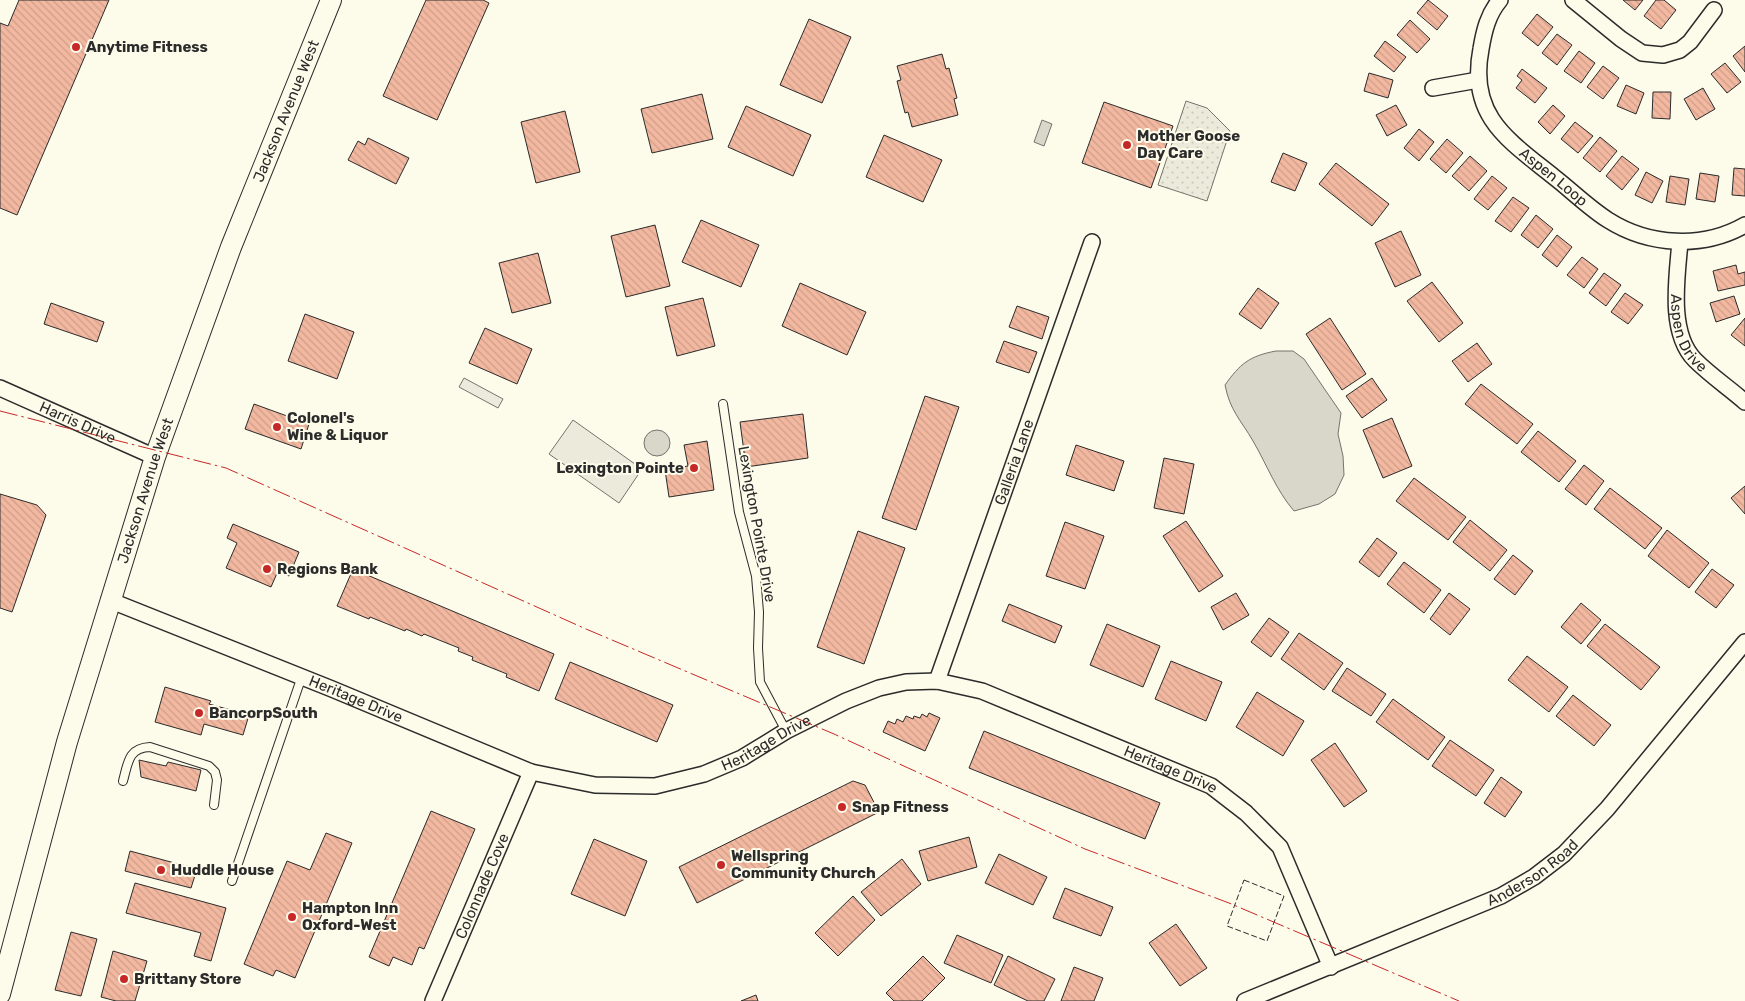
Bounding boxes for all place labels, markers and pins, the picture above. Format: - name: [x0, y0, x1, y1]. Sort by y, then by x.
- place label: Anytime Fitness: [86, 38, 208, 56]
- marker: Anytime Fitness: [70, 41, 82, 53]
- place label: Mother Goose Day Care: [1137, 127, 1240, 162]
- marker: Mother Goose Day Care: [1121, 139, 1133, 151]
- place label: Colonel's Wine & Liquor: [287, 409, 388, 444]
- marker: Colonel's Wine & Liquor: [271, 421, 283, 433]
- place label: Lexington Pointe: [556, 459, 684, 477]
- marker: Lexington Pointe: [688, 462, 700, 474]
- place label: Regions Bank: [277, 560, 378, 578]
- marker: Regions Bank: [261, 563, 273, 575]
- place label: BancorpSouth: [209, 704, 318, 722]
- marker: BancorpSouth: [193, 707, 205, 719]
- place label: Snap Fitness: [852, 798, 949, 816]
- marker: Snap Fitness: [836, 801, 848, 813]
- place label: Wellspring Community Church: [731, 847, 876, 882]
- marker: Wellspring Community Church: [715, 859, 727, 871]
- place label: Huddle House: [171, 861, 274, 879]
- marker: Huddle House: [155, 864, 167, 876]
- place label: Hampton Inn Oxford-West: [302, 899, 398, 934]
- marker: Hampton Inn Oxford-West: [286, 911, 298, 923]
- place label: Brittany Store: [134, 970, 242, 988]
- marker: Brittany Store: [118, 973, 130, 985]

